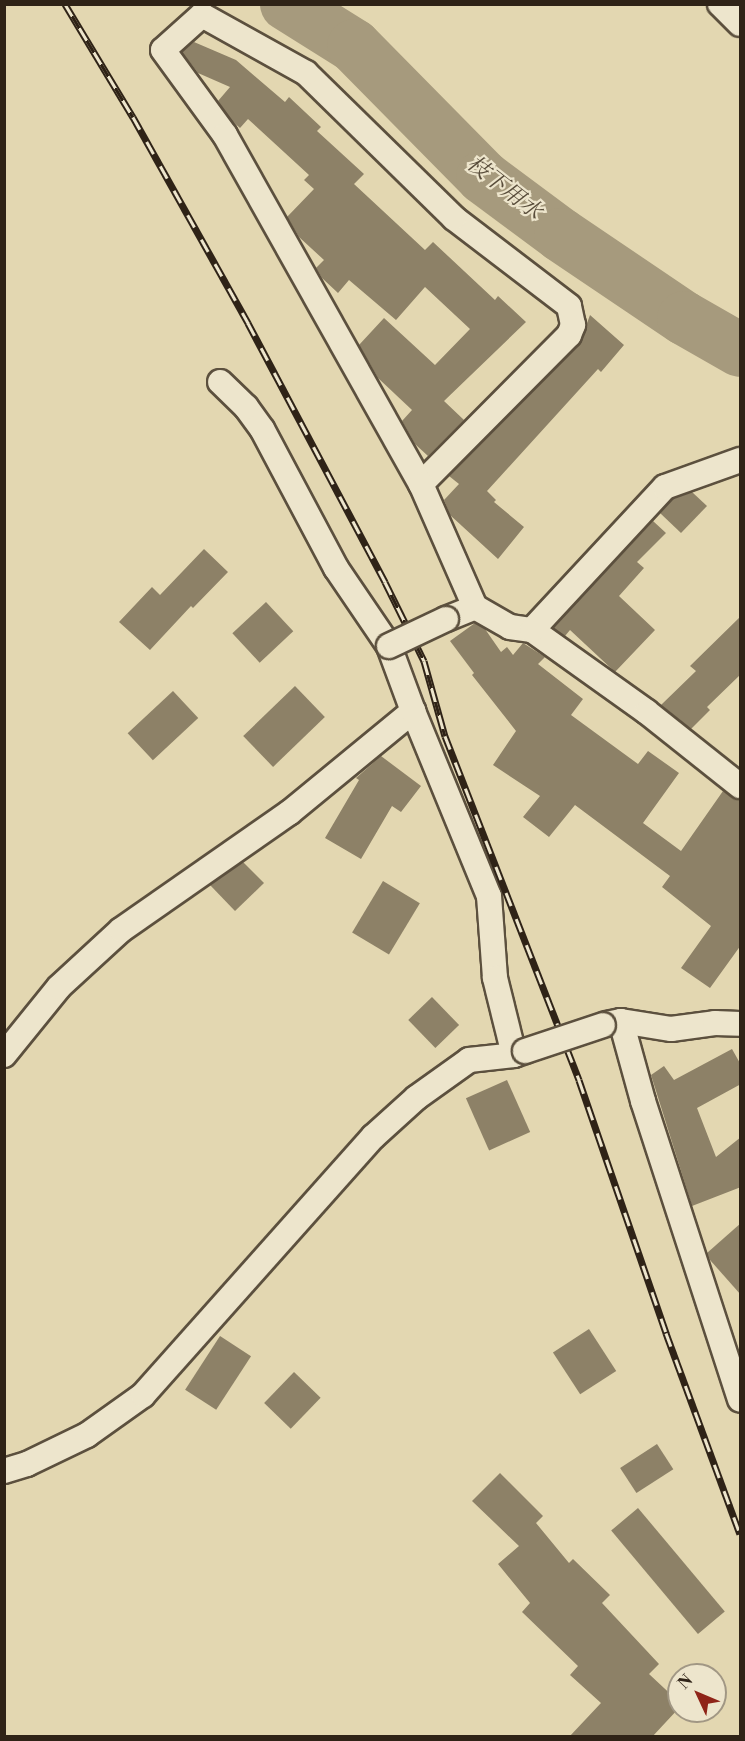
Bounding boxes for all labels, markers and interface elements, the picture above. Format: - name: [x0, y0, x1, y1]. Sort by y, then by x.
- water label: 枝下用水: [461, 151, 547, 225]
- north arrow: [667, 1663, 727, 1723]
- text: N: [674, 1670, 697, 1693]

